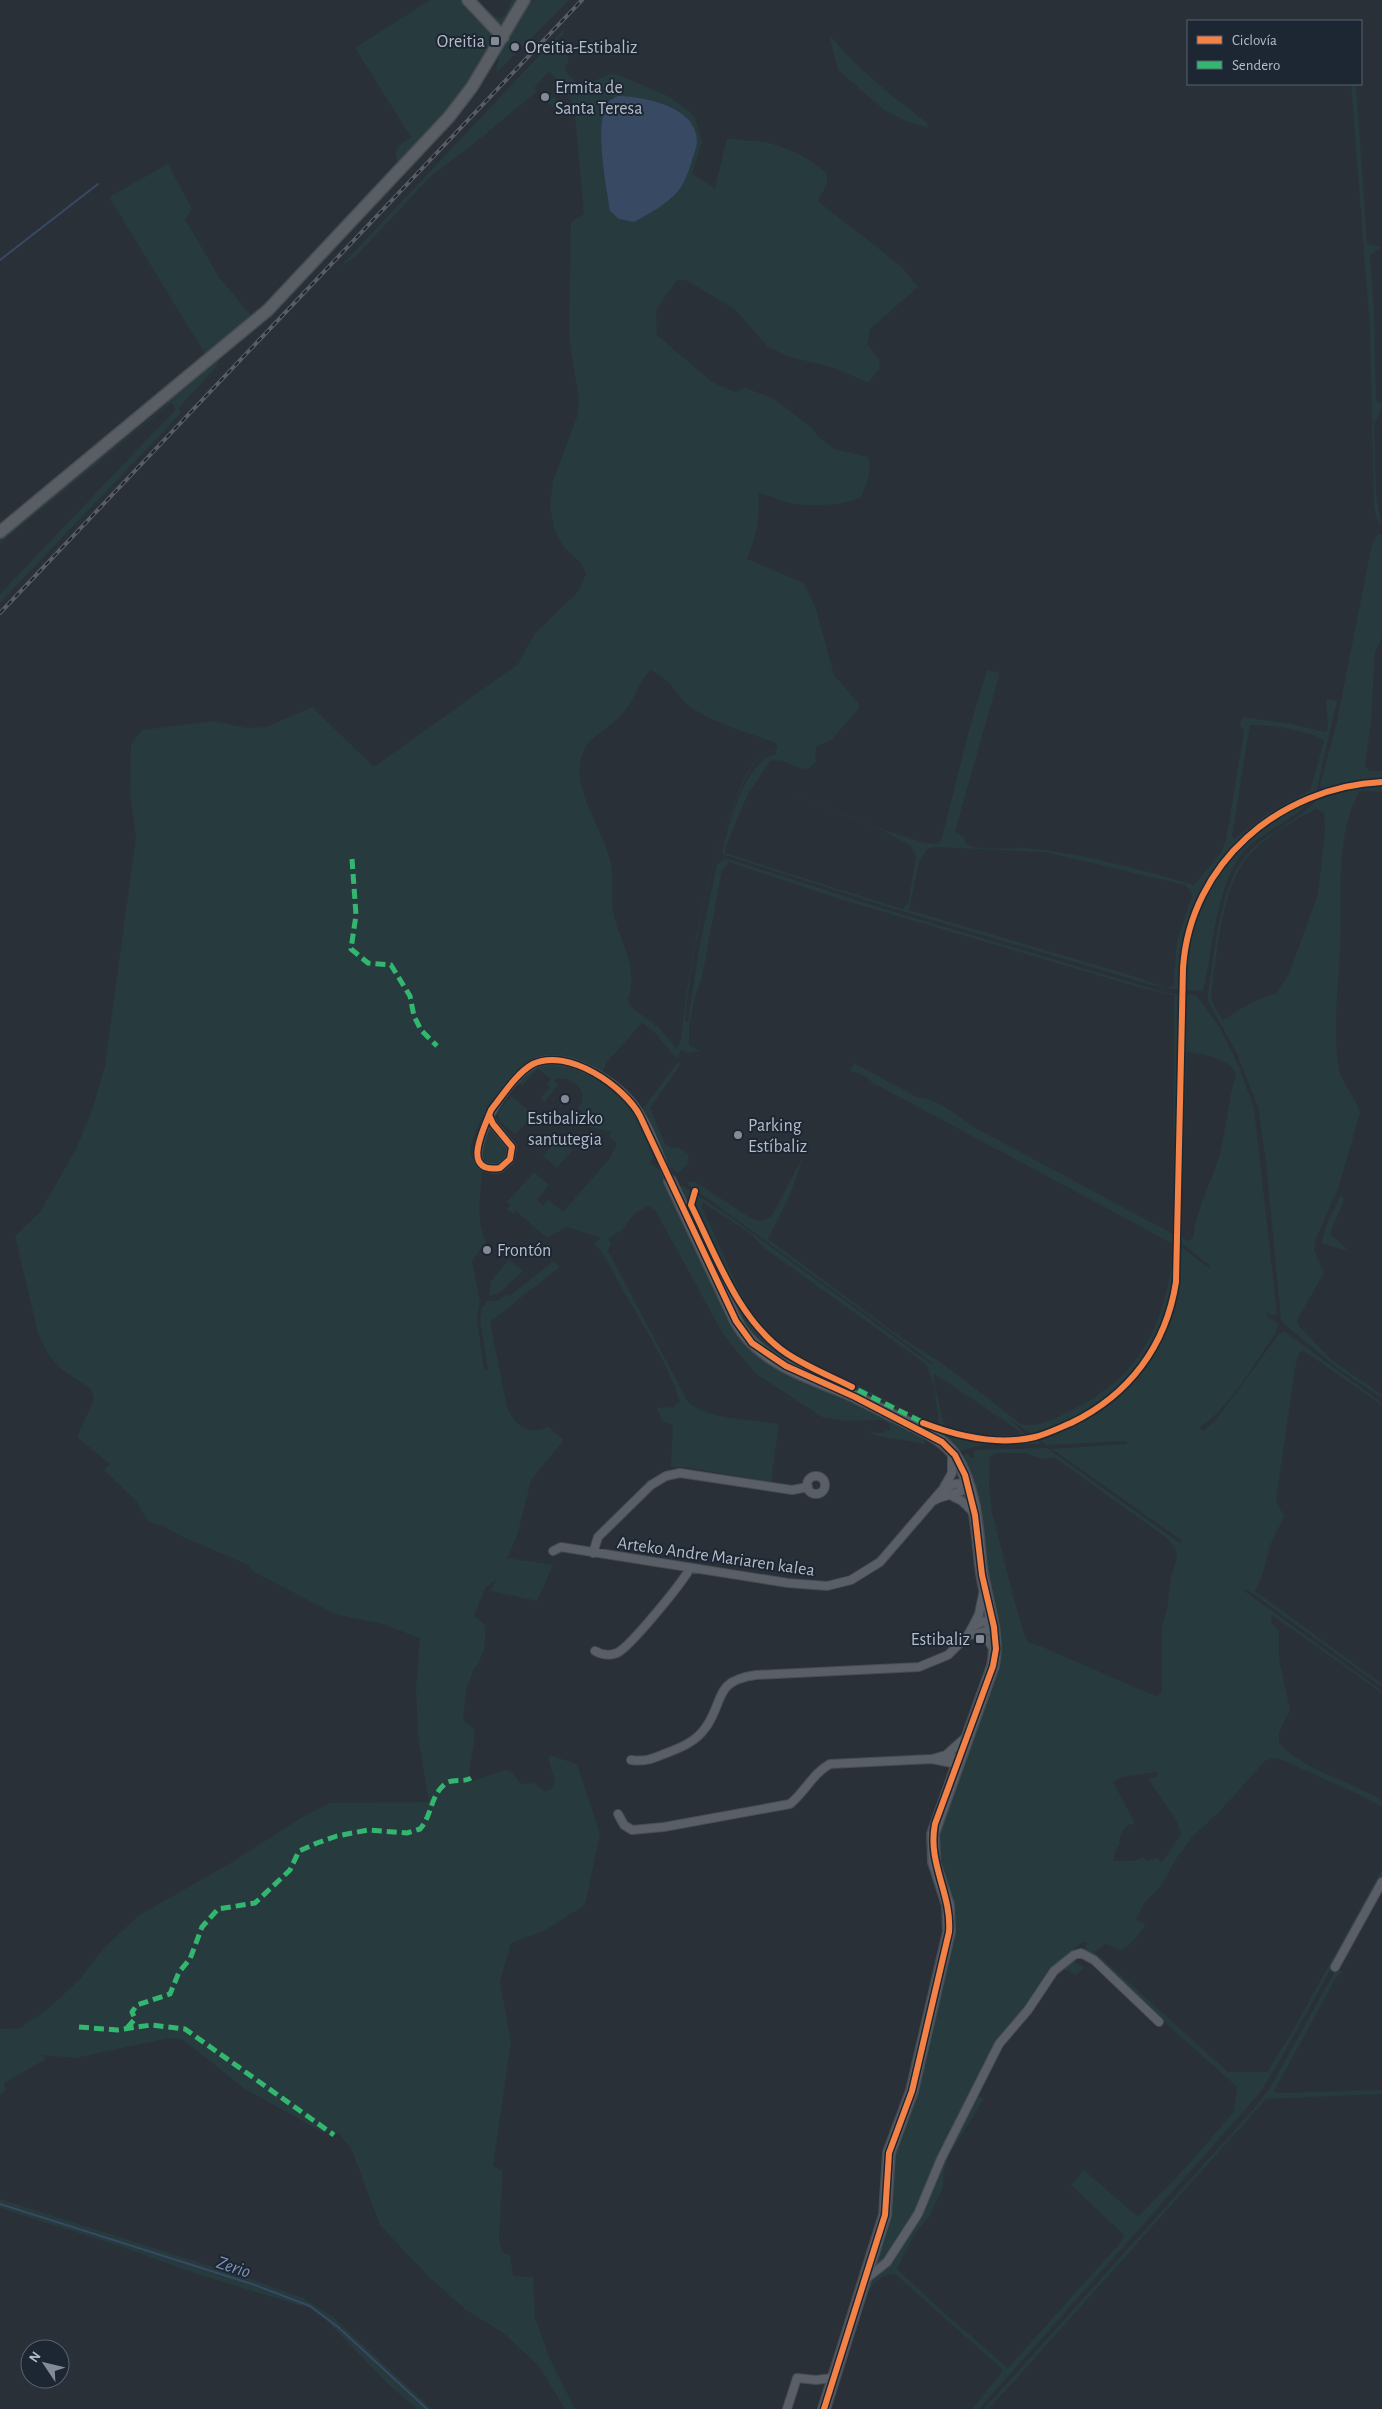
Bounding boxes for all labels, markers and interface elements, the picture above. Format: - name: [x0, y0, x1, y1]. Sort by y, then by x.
- legend: [1187, 20, 1362, 85]
- place label: Oreitia: [437, 33, 485, 51]
- text: Ciclovía: [1232, 33, 1277, 48]
- marker: Oreitia: [489, 35, 501, 47]
- place label: Oreitia-Estibaliz: [525, 39, 638, 57]
- marker: Oreitia-Estibaliz: [509, 41, 521, 53]
- text: Sendero: [1232, 58, 1280, 73]
- place label: Ermita de Santa Teresa: [555, 79, 643, 118]
- marker: Ermita de Santa Teresa: [539, 91, 551, 103]
- marker: Estibalizko santutegia: [559, 1093, 571, 1105]
- place label: Estibalizko santutegia: [527, 1110, 603, 1149]
- place label: Parking Estíbaliz: [748, 1117, 807, 1156]
- marker: Parking Estíbaliz: [732, 1129, 744, 1141]
- place label: Frontón: [497, 1242, 551, 1260]
- marker: Frontón: [481, 1244, 493, 1256]
- street label: Arteko Andre Mariaren kalea: [616, 1534, 816, 1580]
- place label: Estibaliz: [911, 1631, 970, 1649]
- marker: Estibaliz: [974, 1633, 986, 1645]
- water label: Zerio: [214, 2253, 253, 2282]
- north arrow: [20, 2339, 70, 2389]
- text: N: [27, 2349, 44, 2365]

